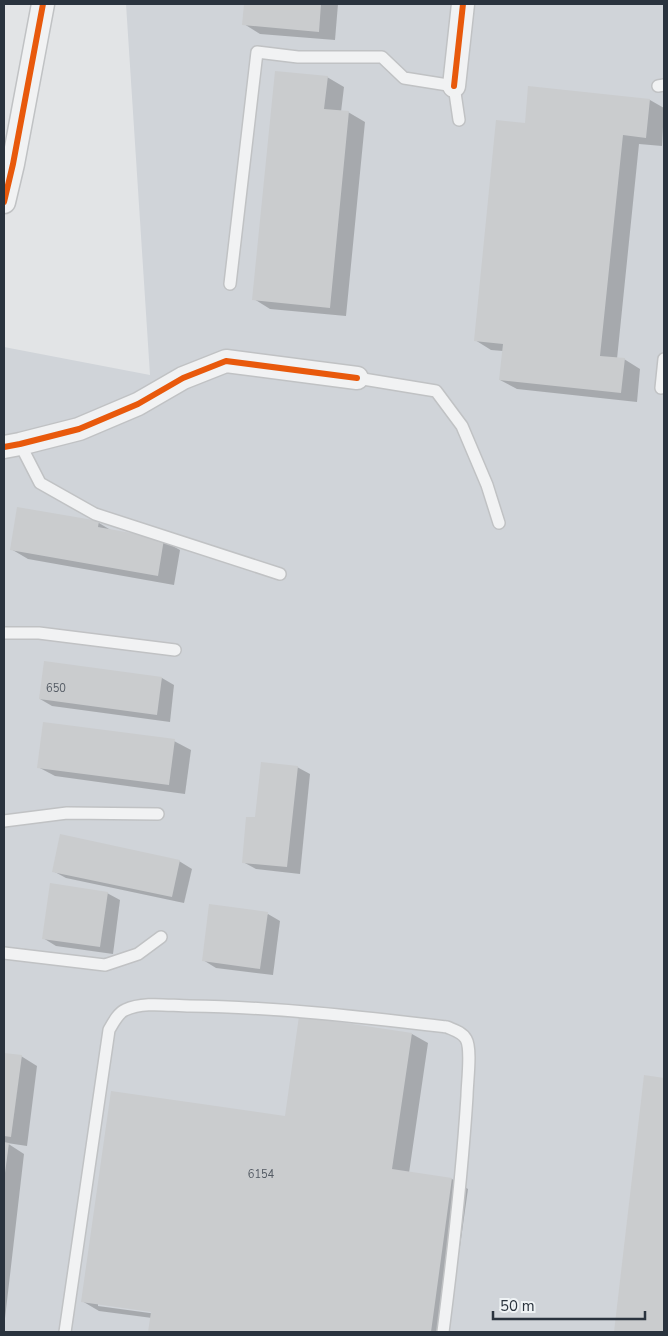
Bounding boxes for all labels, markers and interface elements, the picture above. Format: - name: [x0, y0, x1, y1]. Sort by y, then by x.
- house number: 650: [46, 681, 66, 696]
- house number: 6154: [248, 1167, 275, 1182]
- scale bar: [493, 1288, 646, 1320]
- text: 50 m: [500, 1296, 535, 1316]

